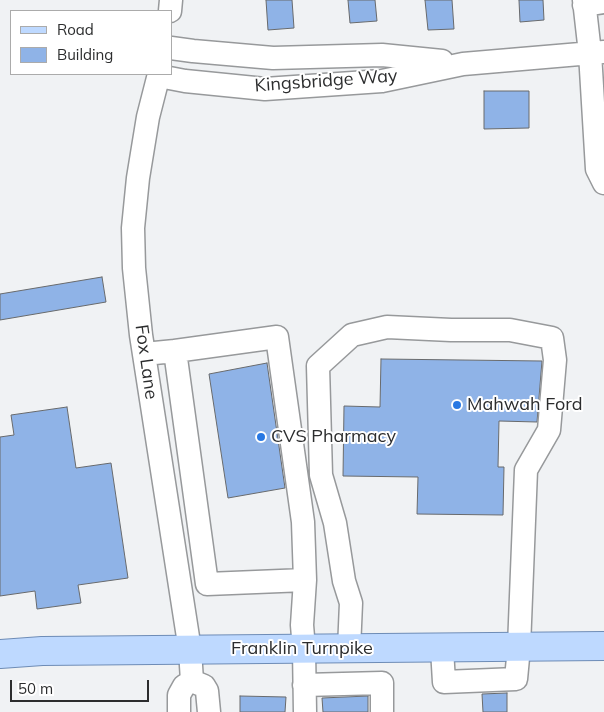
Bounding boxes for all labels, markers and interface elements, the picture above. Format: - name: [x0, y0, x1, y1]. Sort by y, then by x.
- legend: [10, 10, 172, 75]
- text: Road: [57, 20, 94, 39]
- text: Building: [57, 45, 113, 64]
- street label: Kingsbridge Way: [254, 65, 398, 97]
- street label: Fox Lane: [130, 323, 162, 401]
- place label: Mahwah Ford: [467, 394, 582, 416]
- marker: Mahwah Ford: [451, 399, 463, 411]
- place label: CVS Pharmacy: [271, 426, 396, 448]
- marker: CVS Pharmacy: [255, 431, 267, 443]
- street label: Franklin Turnpike: [231, 638, 373, 660]
- scale bar: [12, 670, 151, 702]
- text: 50 m: [18, 679, 53, 698]

